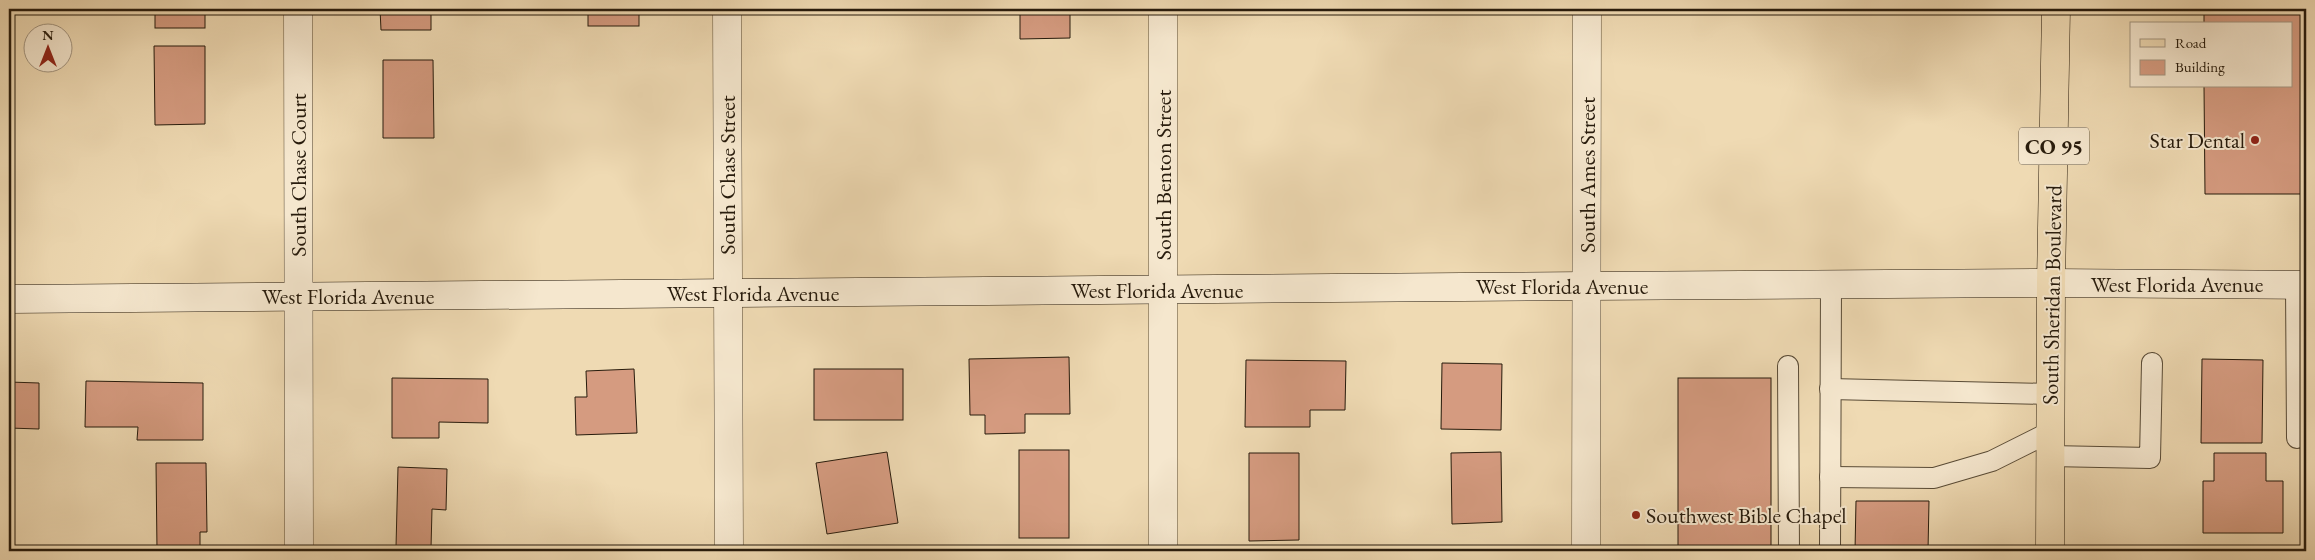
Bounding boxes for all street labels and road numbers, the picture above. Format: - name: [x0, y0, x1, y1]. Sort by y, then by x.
- street label: South Benton Street: [1149, 90, 1178, 260]
- street label: South Chase Court: [284, 93, 313, 257]
- street label: South Chase Street: [713, 95, 742, 255]
- street label: South Ames Street: [1573, 97, 1602, 253]
- road number: CO 95: [2019, 128, 2089, 164]
- street label: South Sheridan Boulevard: [2036, 184, 2068, 405]
- street label: West Florida Avenue: [2091, 270, 2264, 299]
- street label: West Florida Avenue: [1476, 272, 1649, 301]
- street label: West Florida Avenue: [1071, 276, 1244, 305]
- street label: West Florida Avenue: [667, 279, 840, 308]
- street label: West Florida Avenue: [262, 282, 435, 311]

